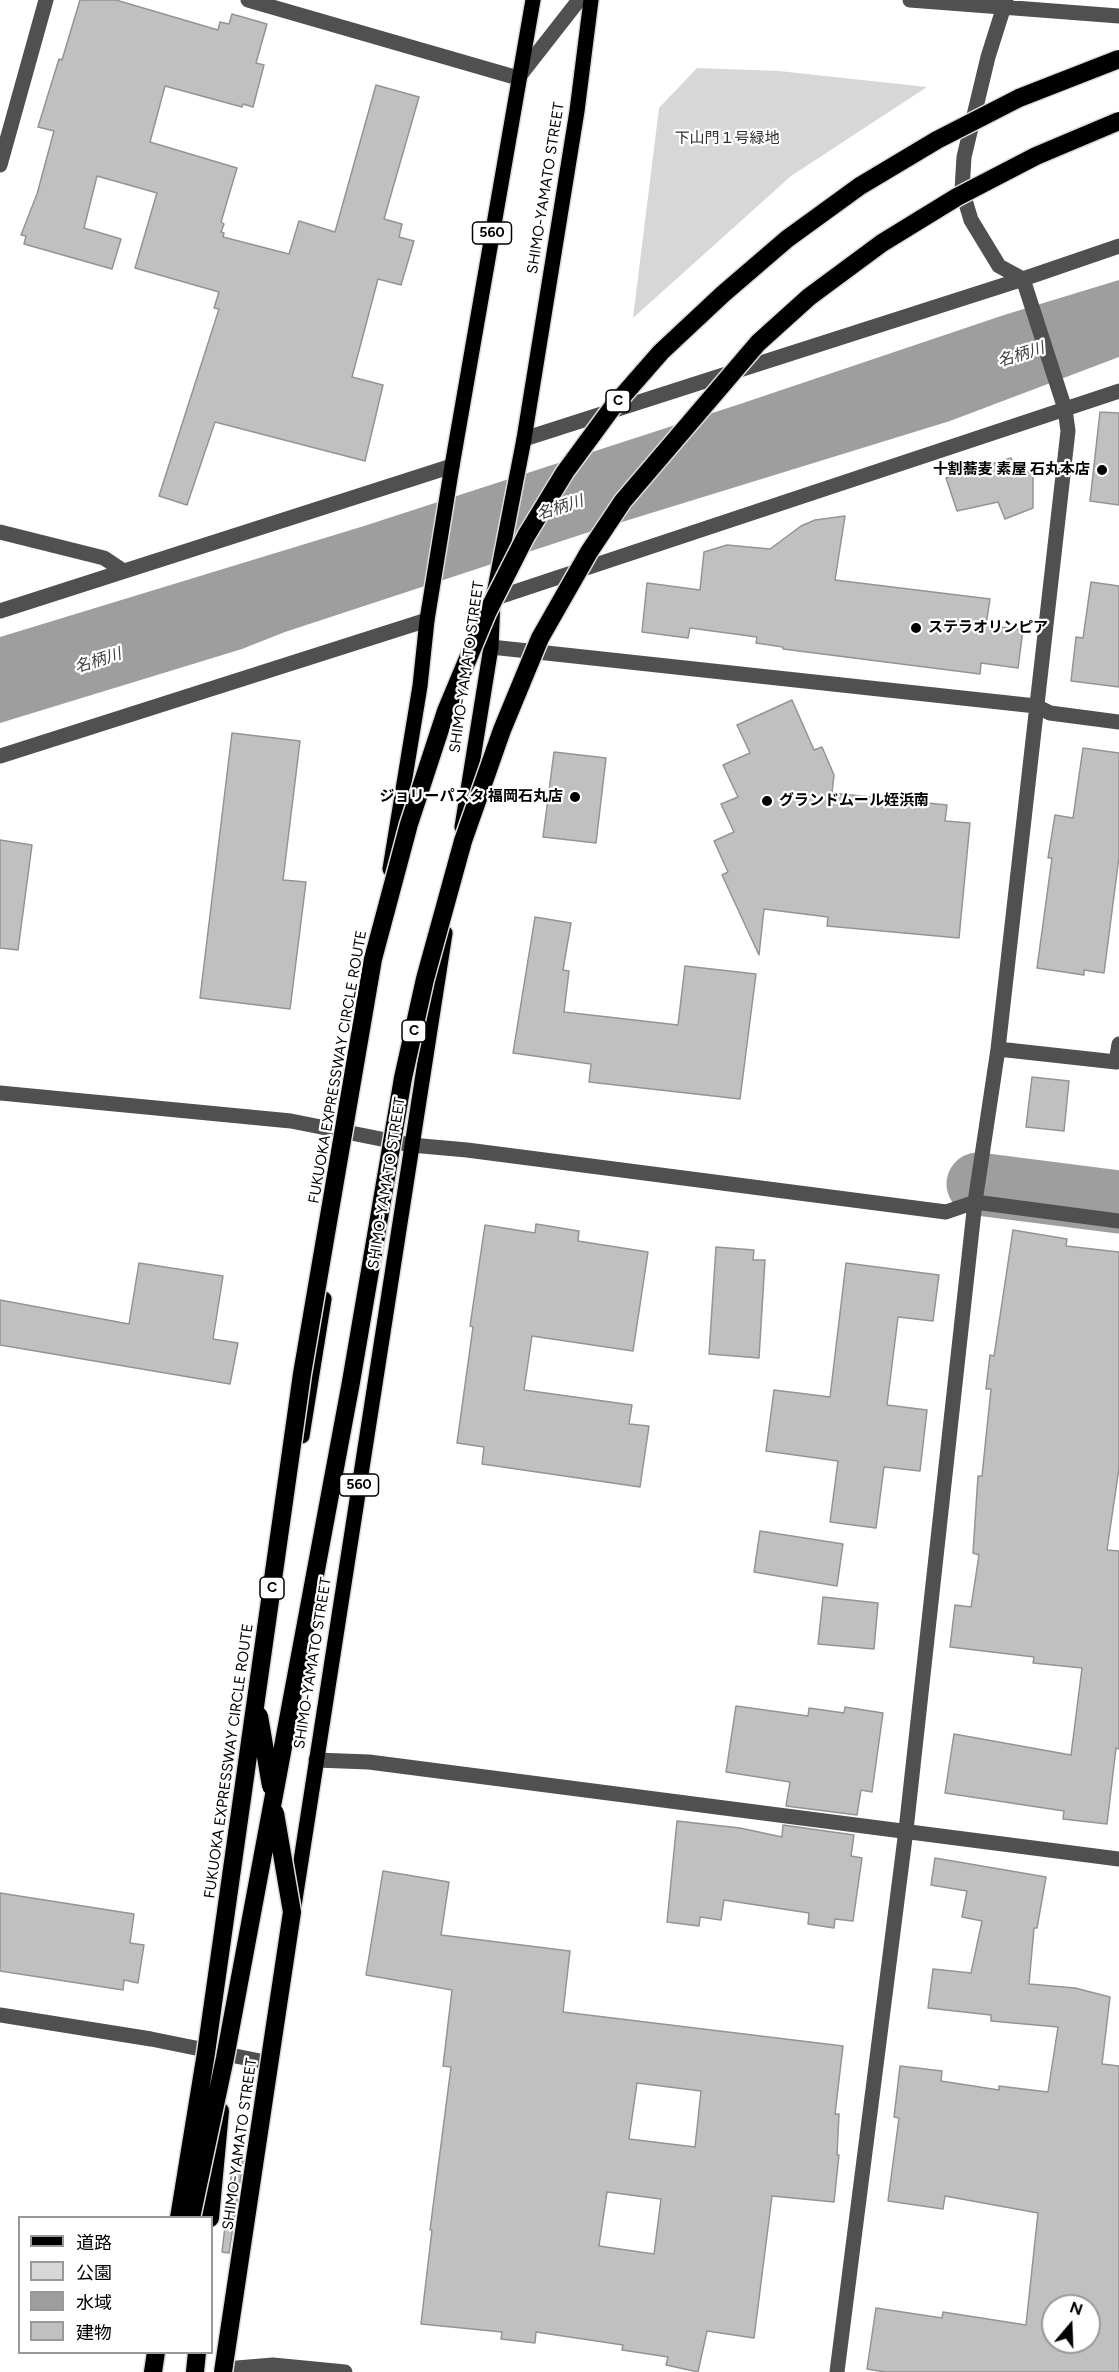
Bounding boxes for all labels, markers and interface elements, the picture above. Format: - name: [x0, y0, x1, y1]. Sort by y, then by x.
- street label: SHIMO-YAMATO STREET: [524, 101, 568, 275]
- park label: 下山門１号緑地: [675, 130, 779, 148]
- road number: 560: [472, 222, 512, 244]
- water label: 名柄川: [995, 338, 1047, 372]
- road number: C: [606, 390, 630, 412]
- place label: 十割蕎麦 素屋 石丸本店: [933, 461, 1090, 479]
- marker: 十割蕎麦 素屋 石丸本店: [1095, 463, 1109, 477]
- water label: 名柄川: [534, 491, 586, 525]
- street label: SHIMO-YAMATO STREET: [446, 580, 488, 754]
- place label: ステラオリンピア: [928, 619, 1048, 637]
- marker: ステラオリンピア: [909, 621, 923, 635]
- water label: 名柄川: [72, 644, 124, 678]
- place label: ジョリーパスタ 福岡石丸店: [379, 788, 563, 806]
- marker: ジョリーパスタ 福岡石丸店: [568, 790, 582, 804]
- place label: グランドムール姪浜南: [779, 792, 929, 810]
- marker: グランドムール姪浜南: [760, 794, 774, 808]
- street label: FUKUOKA EXPRESSWAY CIRCLE ROUTE: [305, 929, 371, 1205]
- road number: C: [402, 1020, 426, 1042]
- street label: SHIMO-YAMATO STREET: [365, 1096, 409, 1270]
- road number: 560: [340, 1474, 378, 1496]
- street label: SHIMO-YAMATO STREET: [291, 1576, 335, 1750]
- road number: C: [260, 1577, 284, 1599]
- street label: FUKUOKA EXPRESSWAY CIRCLE ROUTE: [201, 1622, 257, 1900]
- street label: SHIMO-YAMATO STREET: [219, 2057, 261, 2231]
- legend: [18, 2216, 213, 2354]
- text: 道路: [76, 2232, 112, 2254]
- text: 公園: [76, 2262, 112, 2284]
- text: 水域: [76, 2292, 112, 2314]
- north arrow: [1041, 2294, 1101, 2354]
- text: N: [1067, 2297, 1085, 2319]
- text: 建物: [76, 2322, 112, 2344]

